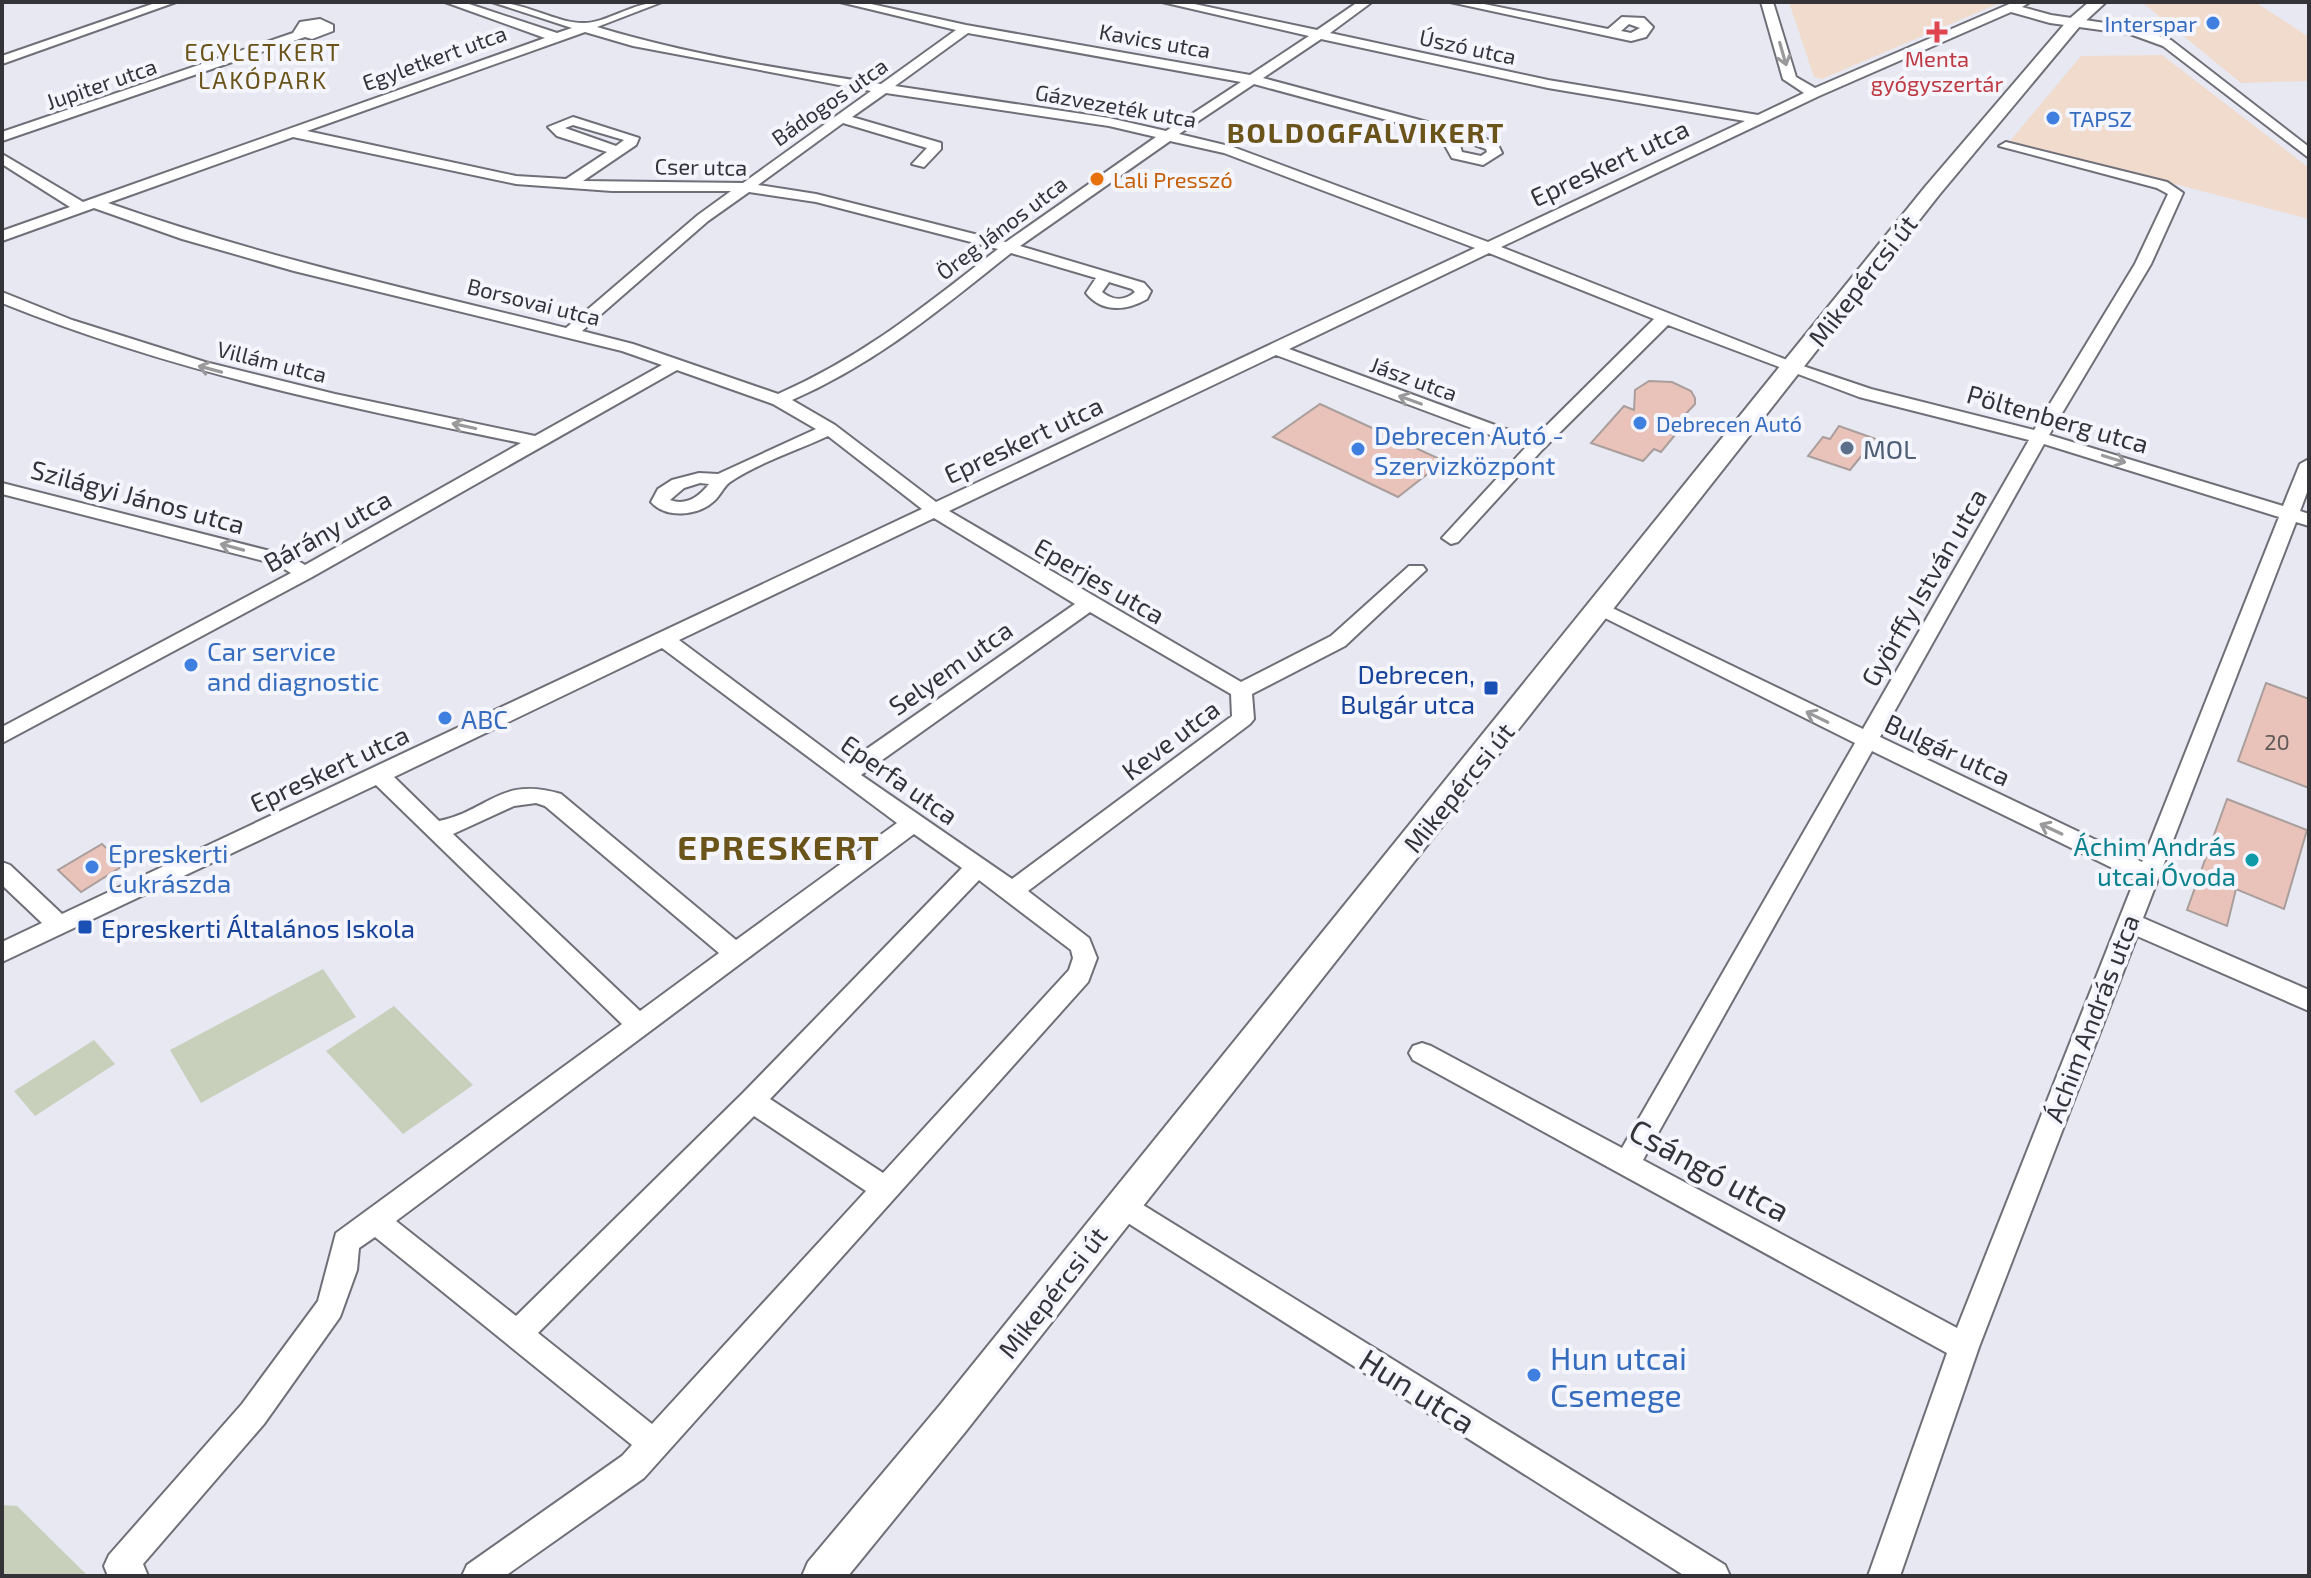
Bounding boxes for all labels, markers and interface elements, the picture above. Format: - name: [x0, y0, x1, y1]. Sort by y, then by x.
- place label: Interspar: [2105, 10, 2197, 36]
- marker: Interspar: [2204, 14, 2222, 32]
- street label: Kavics utca: [1097, 17, 1213, 63]
- street label: Egyletkert utca: [358, 19, 510, 95]
- street label: Úszó utca: [1417, 23, 1519, 69]
- marker: Menta gyógyszertár: [1928, 23, 1946, 41]
- district label: EGYLETKERT LAKÓPARK: [184, 37, 342, 94]
- one-way arrow: [1776, 40, 1791, 66]
- place label: Menta gyógyszertár: [1871, 45, 2003, 96]
- street label: Jupiter utca: [42, 52, 160, 114]
- street label: Bádogos utca: [766, 52, 892, 150]
- street label: Gázvezeték utca: [1033, 78, 1199, 132]
- place label: TAPSZ: [2069, 105, 2132, 131]
- marker: TAPSZ: [2044, 109, 2062, 127]
- street label: Epreskert utca: [1525, 112, 1693, 212]
- district label: BOLDOGFALVIKERT: [1227, 115, 1505, 149]
- street label: Cser utca: [654, 152, 748, 180]
- place label: Lali Presszó: [1113, 166, 1233, 192]
- street label: Öreg János utca: [931, 170, 1071, 284]
- marker: Lali Presszó: [1088, 170, 1106, 188]
- street label: Mikepércsi út: [1801, 208, 1923, 352]
- street label: Borsovai utca: [465, 272, 603, 330]
- street label: Villám utca: [215, 335, 329, 387]
- street label: Jász utca: [1367, 350, 1461, 406]
- one-way arrow: [197, 360, 223, 375]
- street label: Pöltenberg utca: [1964, 377, 2152, 459]
- street label: Epreskert utca: [939, 389, 1107, 489]
- one-way arrow: [1398, 392, 1423, 406]
- place label: Debrecen Autó: [1656, 410, 1802, 436]
- marker: Debrecen Autó: [1631, 414, 1649, 432]
- one-way arrow: [451, 418, 477, 433]
- place label: Debrecen Autó - Szervizközpont: [1374, 419, 1564, 480]
- place label: MOL: [1863, 433, 1917, 464]
- marker: MOL: [1838, 439, 1856, 457]
- marker: Debrecen Autó - Szervizközpont: [1349, 440, 1367, 458]
- street label: Szilágyi János utca: [28, 453, 248, 539]
- one-way arrow: [2101, 453, 2126, 468]
- street label: Bárány utca: [258, 482, 396, 578]
- street label: Györffy István utca: [1854, 483, 1992, 691]
- street label: Eperjes utca: [1029, 530, 1171, 630]
- one-way arrow: [220, 539, 246, 554]
- street label: Selyem utca: [882, 613, 1018, 721]
- place label: Car service and diagnostic: [207, 635, 379, 696]
- marker: Car service and diagnostic: [182, 656, 200, 674]
- place label: Debrecen, Bulgár utca: [1340, 658, 1475, 719]
- marker: Debrecen, Bulgár utca: [1482, 679, 1500, 697]
- street label: Keve utca: [1115, 692, 1225, 786]
- place label: ABC: [461, 703, 508, 734]
- street label: Bulgár utca: [1880, 706, 2016, 792]
- marker: ABC: [436, 709, 454, 727]
- one-way arrow: [1805, 709, 1829, 724]
- street label: Mikepércsi út: [1396, 716, 1520, 858]
- street label: Epreskert utca: [245, 718, 413, 818]
- street label: Eperfa utca: [836, 727, 964, 831]
- house number: 20: [2264, 728, 2290, 754]
- one-way arrow: [2039, 821, 2063, 836]
- district label: EPRESKERT: [677, 826, 881, 867]
- place label: Áchim András utcai Óvoda: [2074, 830, 2236, 891]
- place label: Epreskerti Cukrászda: [108, 837, 231, 898]
- marker: Áchim András utcai Óvoda: [2243, 851, 2261, 869]
- marker: Epreskerti Cukrászda: [83, 858, 101, 876]
- street label: Áchim András utca: [2037, 910, 2145, 1126]
- place label: Epreskerti Általános Iskola: [101, 912, 415, 943]
- marker: Epreskerti Általános Iskola: [76, 918, 94, 936]
- street label: Csángó utca: [1623, 1109, 1797, 1229]
- street label: Mikepércsi út: [991, 1220, 1113, 1364]
- place label: Hun utcai Csemege: [1550, 1338, 1687, 1413]
- street label: Hun utca: [1353, 1340, 1483, 1440]
- marker: Hun utcai Csemege: [1525, 1366, 1543, 1384]

